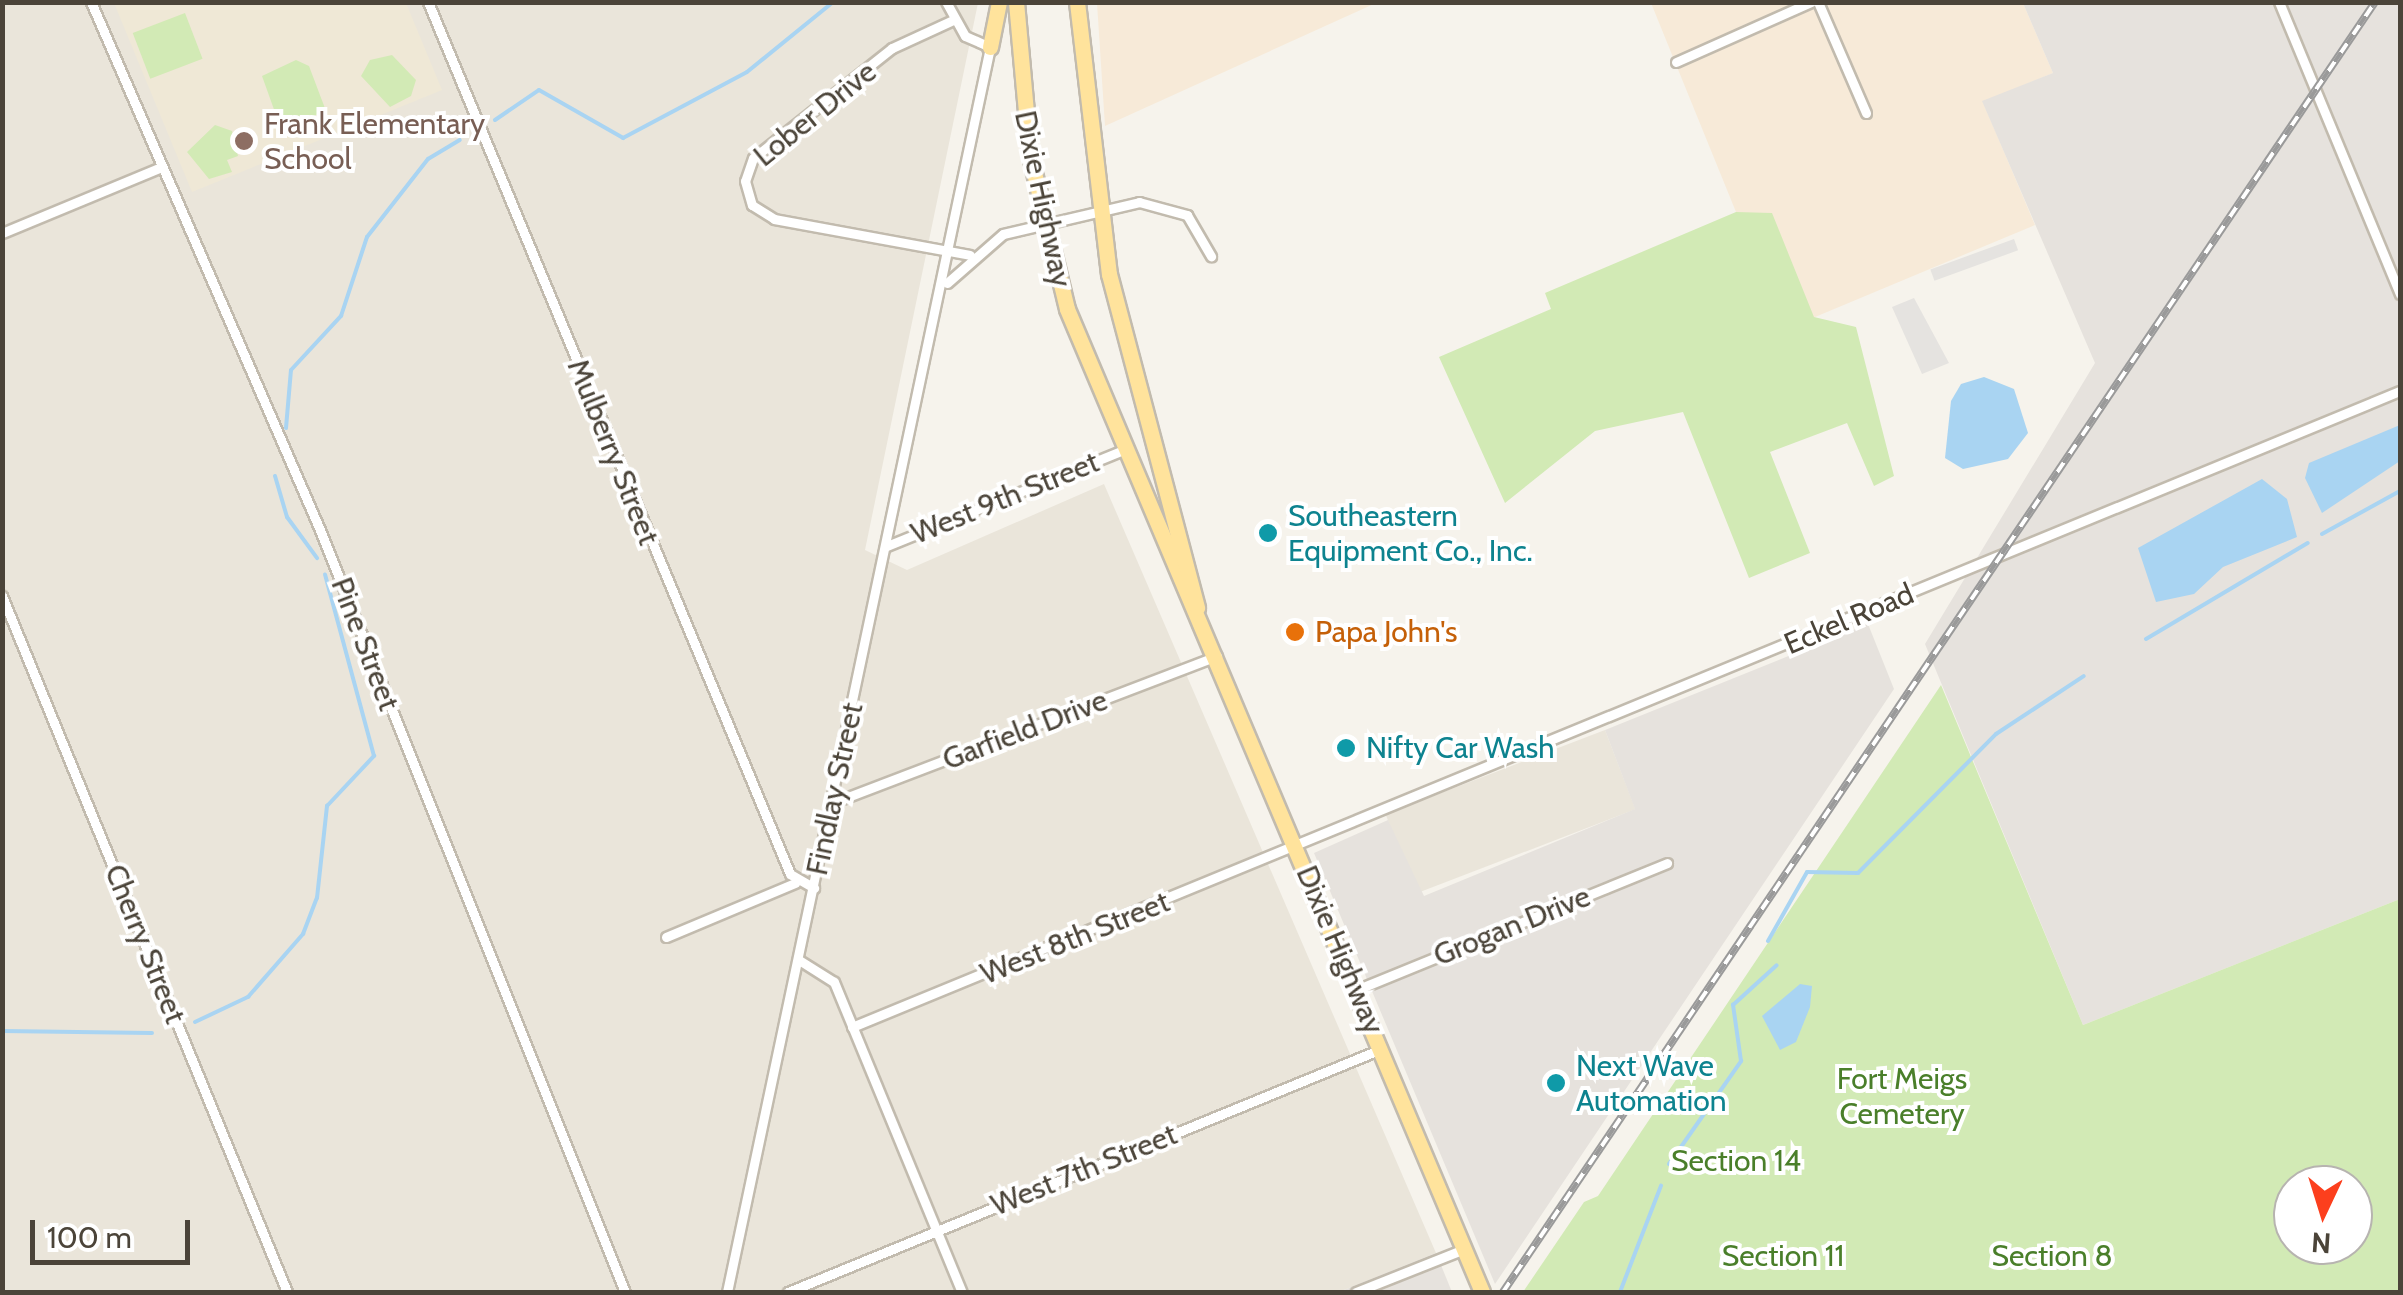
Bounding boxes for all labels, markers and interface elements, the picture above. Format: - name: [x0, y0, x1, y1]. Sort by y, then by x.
- street label: Lober Drive: [747, 54, 883, 174]
- place label: Frank Elementary School: [264, 106, 485, 176]
- street label: Dixie Highway: [1007, 107, 1079, 291]
- marker: Frank Elementary School: [233, 130, 255, 152]
- street label: Mulberry Street: [559, 354, 667, 550]
- street label: West 9th Street: [906, 444, 1104, 552]
- place label: Southeastern Equipment Co., Inc.: [1288, 498, 1533, 568]
- marker: Southeastern Equipment Co., Inc.: [1257, 522, 1279, 544]
- street label: Pine Street: [323, 573, 407, 715]
- street label: Eckel Road: [1779, 576, 1919, 662]
- place label: Papa John's: [1315, 614, 1457, 650]
- marker: Papa John's: [1284, 621, 1306, 643]
- street label: Garfield Drive: [938, 682, 1112, 778]
- street label: Findlay Street: [799, 700, 871, 878]
- place label: Nifty Car Wash: [1366, 730, 1555, 766]
- marker: Nifty Car Wash: [1335, 737, 1357, 759]
- street label: Cherry Street: [97, 859, 193, 1029]
- street label: Dixie Highway: [1288, 860, 1392, 1040]
- street label: Grogan Drive: [1428, 878, 1596, 974]
- street label: West 8th Street: [975, 884, 1175, 992]
- place label: Next Wave Automation: [1576, 1048, 1726, 1118]
- park label: Fort Meigs Cemetery: [1837, 1061, 1967, 1132]
- marker: Next Wave Automation: [1545, 1072, 1567, 1094]
- street label: West 7th Street: [986, 1116, 1182, 1224]
- park label: Section 14: [1671, 1143, 1801, 1179]
- north arrow: [2273, 1165, 2373, 1265]
- scale bar: [35, 1200, 195, 1262]
- text: 100 m: [47, 1219, 132, 1256]
- text: N: [2310, 1225, 2332, 1261]
- park label: Section 11: [1722, 1238, 1844, 1274]
- park label: Section 8: [1991, 1238, 2113, 1274]

